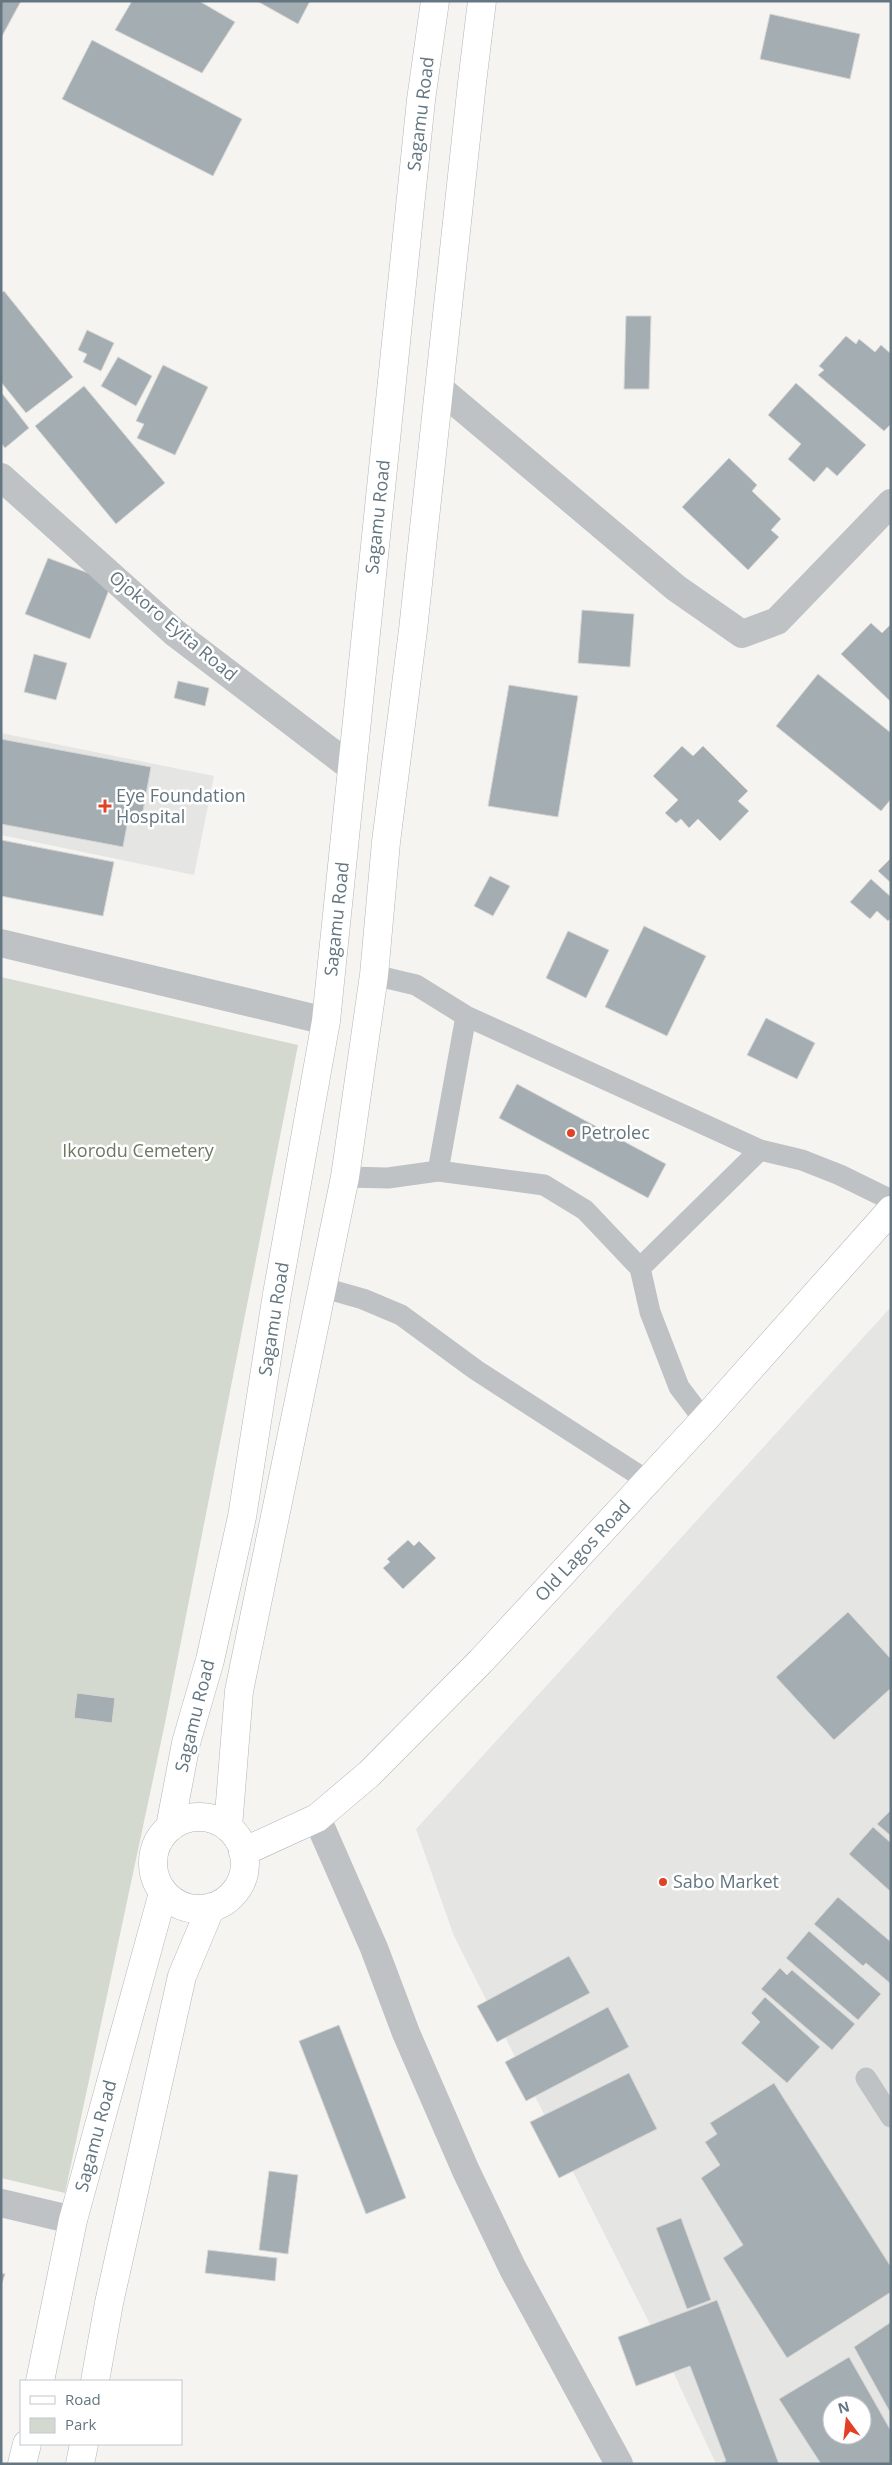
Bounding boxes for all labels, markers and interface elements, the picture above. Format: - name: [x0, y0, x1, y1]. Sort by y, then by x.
- street label: Sagamu Road: [401, 55, 439, 172]
- street label: Sagamu Road: [359, 458, 395, 575]
- street label: Ojokoro Eyita Road: [105, 565, 243, 686]
- place label: Eye Foundation Hospital: [116, 783, 246, 828]
- marker: Eye Foundation Hospital: [98, 799, 112, 813]
- street label: Sagamu Road: [318, 860, 354, 977]
- place label: Petrolec: [581, 1120, 650, 1144]
- marker: Petrolec: [565, 1127, 577, 1139]
- park label: Ikorodu Cemetery: [62, 1138, 215, 1162]
- street label: Sagamu Road: [252, 1260, 294, 1378]
- street label: Old Lagos Road: [529, 1494, 636, 1606]
- street label: Sagamu Road: [168, 1657, 220, 1774]
- place label: Sabo Market: [673, 1869, 779, 1893]
- marker: Sabo Market: [657, 1876, 669, 1888]
- street label: Sagamu Road: [69, 2077, 122, 2194]
- legend: [20, 2380, 182, 2445]
- text: Road: [65, 2389, 101, 2409]
- north arrow: [822, 2395, 872, 2445]
- text: N: [836, 2396, 851, 2418]
- text: Park: [65, 2414, 96, 2434]

